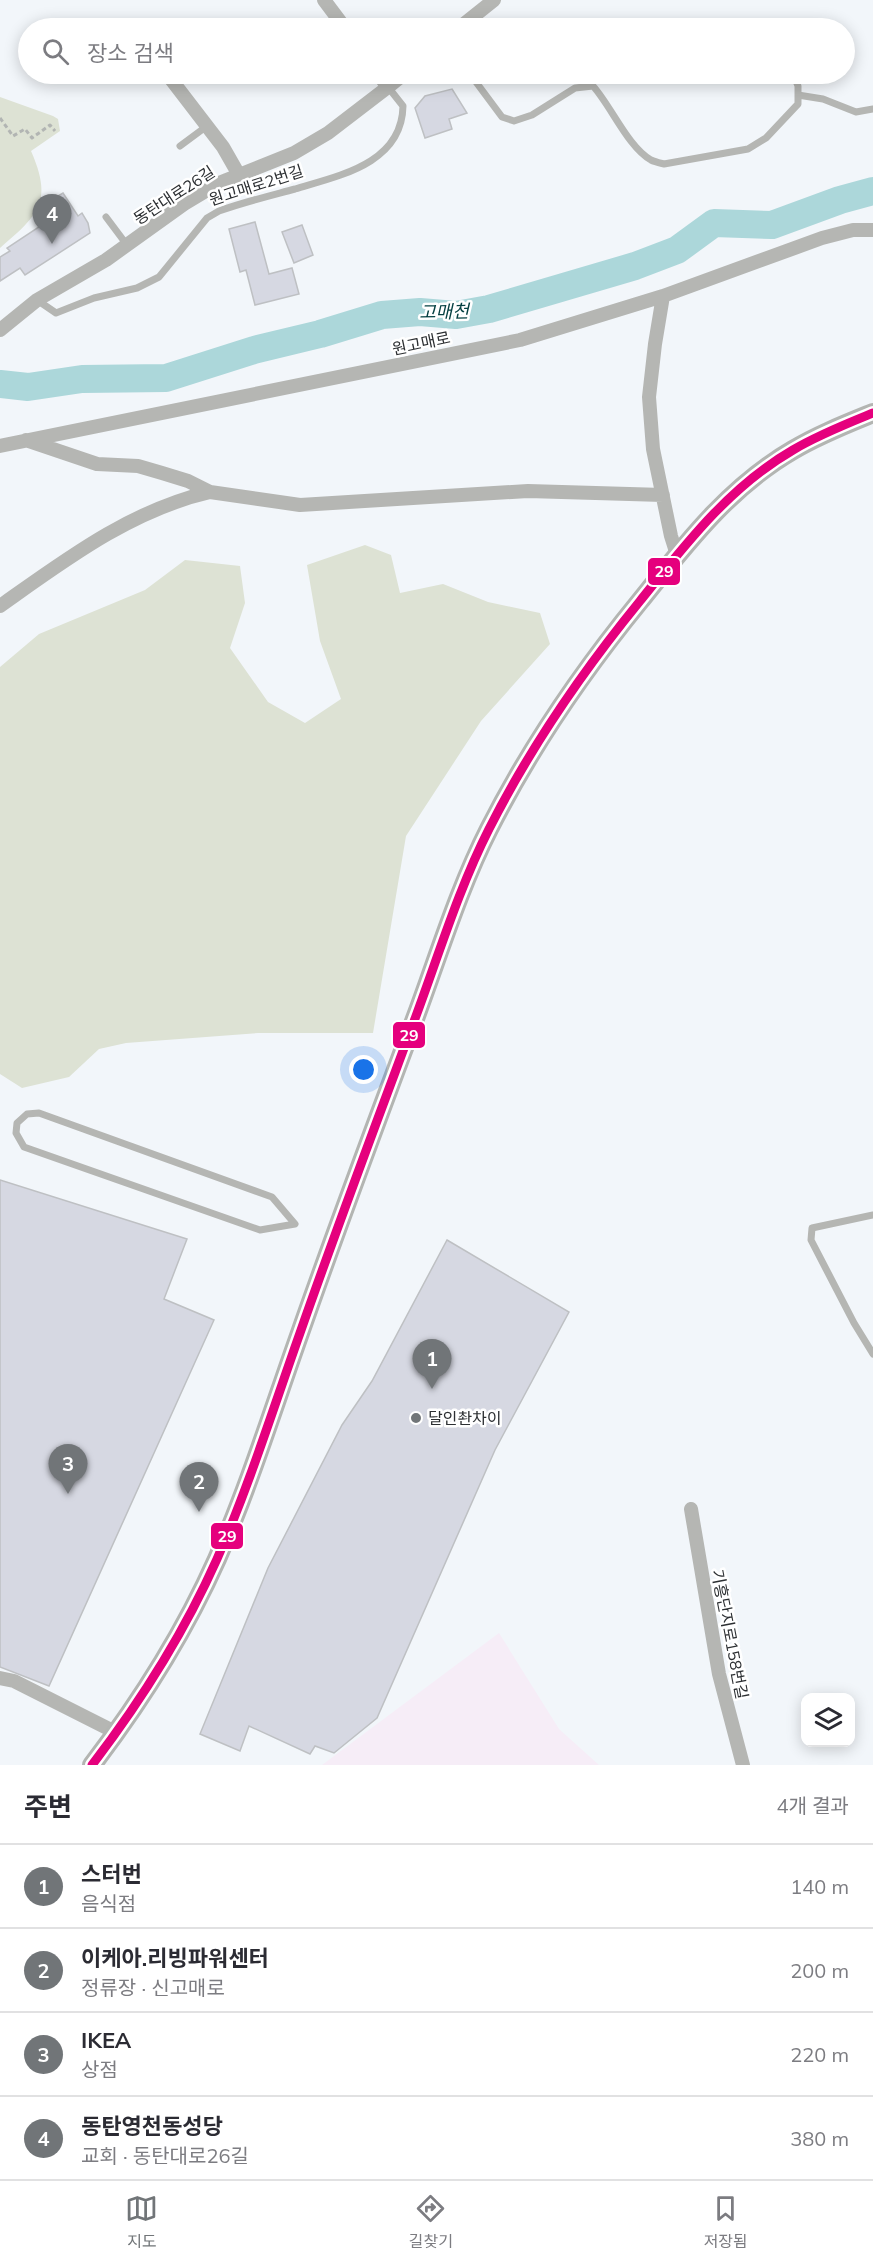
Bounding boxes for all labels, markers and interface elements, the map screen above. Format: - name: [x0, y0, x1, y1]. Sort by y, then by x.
- search box: [18, 18, 855, 84]
- icon: search: [39, 35, 72, 68]
- text: 장소 검색: [87, 39, 174, 67]
- street label: 원고매로2번길: [206, 160, 306, 210]
- street label: 동탄대로26길: [130, 161, 218, 229]
- pin: 4: [32, 194, 72, 244]
- water label: 고매천: [419, 300, 471, 323]
- street label: 원고매로: [390, 327, 452, 359]
- line badge: 29: [647, 557, 681, 586]
- text: 29: [654, 561, 674, 581]
- line badge: 29: [392, 1021, 426, 1049]
- text: 29: [399, 1025, 419, 1045]
- your location: [349, 1055, 378, 1084]
- pin: 1: [412, 1340, 452, 1389]
- place label: 달인촨차이: [428, 1408, 502, 1428]
- marker: 달인촨차이: [409, 1411, 423, 1425]
- pin: 3: [48, 1444, 88, 1494]
- pin: 2: [180, 1462, 218, 1512]
- line badge: 29: [210, 1522, 244, 1550]
- text: 29: [217, 1526, 237, 1546]
- street label: 기흥단지로158번길: [708, 1567, 752, 1701]
- map controls: [801, 1693, 855, 1747]
- button: layers: [801, 1693, 855, 1747]
- text: 주변: [24, 1790, 72, 1823]
- text: 4개 결과: [777, 1793, 849, 1818]
- text: 스터번: [81, 1860, 142, 1888]
- text: 1: [38, 1874, 50, 1899]
- text: 140 m: [790, 1874, 849, 1899]
- text: 음식점: [81, 1891, 136, 1916]
- text: 이케아.리빙파워센터: [81, 1944, 269, 1972]
- text: 2: [38, 1958, 50, 1983]
- text: 200 m: [790, 1958, 849, 1983]
- text: 정류장 · 신고매로: [81, 1975, 225, 2000]
- text: IKEA: [81, 2026, 131, 2054]
- text: 3: [38, 2042, 50, 2067]
- text: 220 m: [790, 2042, 849, 2067]
- text: 상점: [81, 2057, 118, 2082]
- text: 동탄영천동성당: [81, 2112, 223, 2140]
- text: 4: [38, 2126, 50, 2151]
- text: 380 m: [790, 2126, 849, 2151]
- text: 교회 · 동탄대로26길: [81, 2143, 249, 2168]
- tab: 지도: [125, 2192, 158, 2252]
- tab: 길찾기: [409, 2192, 453, 2252]
- tab: 저장됨: [704, 2192, 748, 2252]

